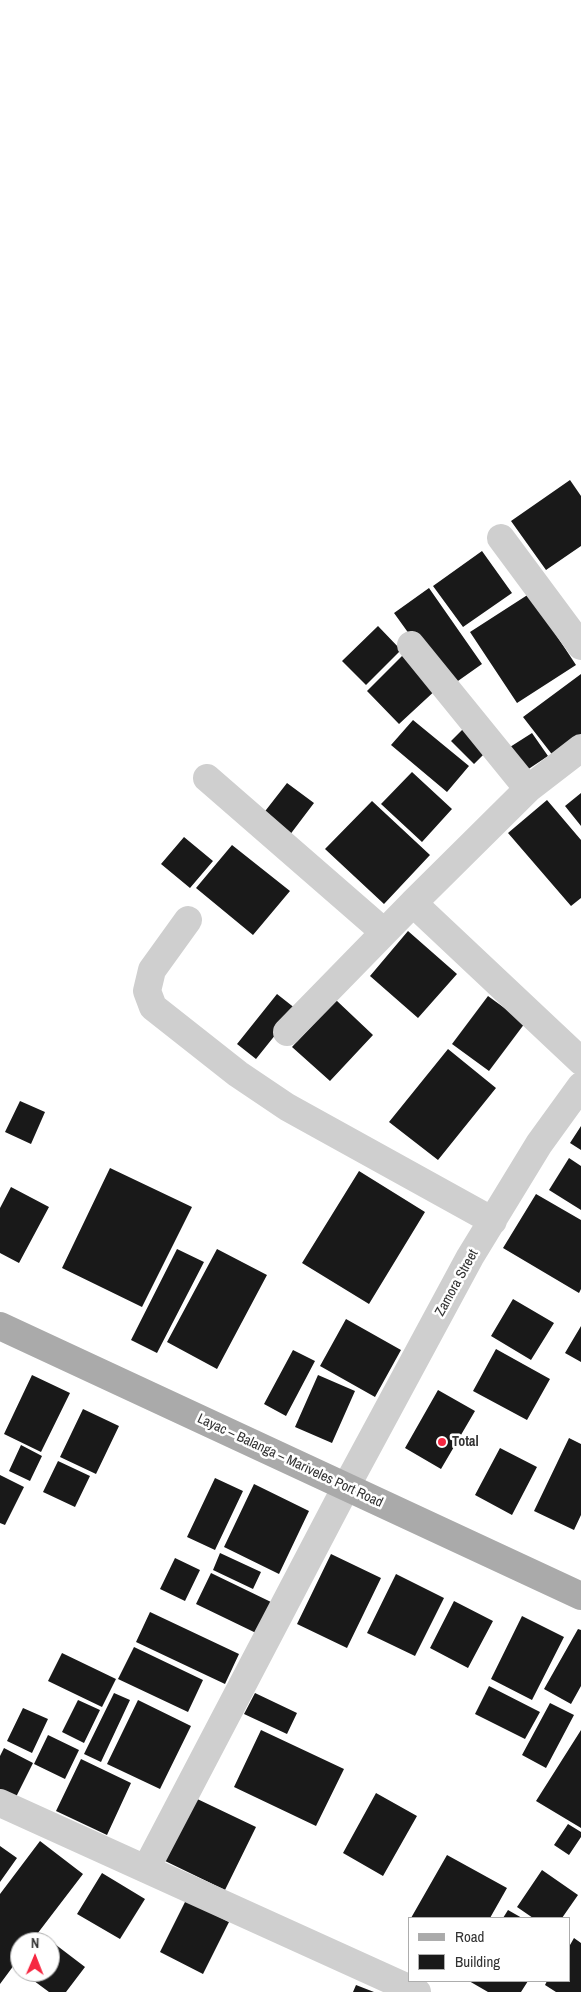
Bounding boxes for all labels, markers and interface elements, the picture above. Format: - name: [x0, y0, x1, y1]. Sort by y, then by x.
- street label: Zamora Street: [432, 1247, 482, 1319]
- street label: Layac – Balanga – Mariveles Port Road: [194, 1411, 386, 1511]
- place label: Total: [452, 1434, 479, 1450]
- marker: Total: [436, 1436, 448, 1448]
- legend: [408, 1917, 571, 1982]
- text: Road: [455, 1926, 484, 1947]
- north arrow: [10, 1932, 60, 1982]
- text: N: [31, 1934, 40, 1952]
- text: Building: [455, 1951, 500, 1972]

